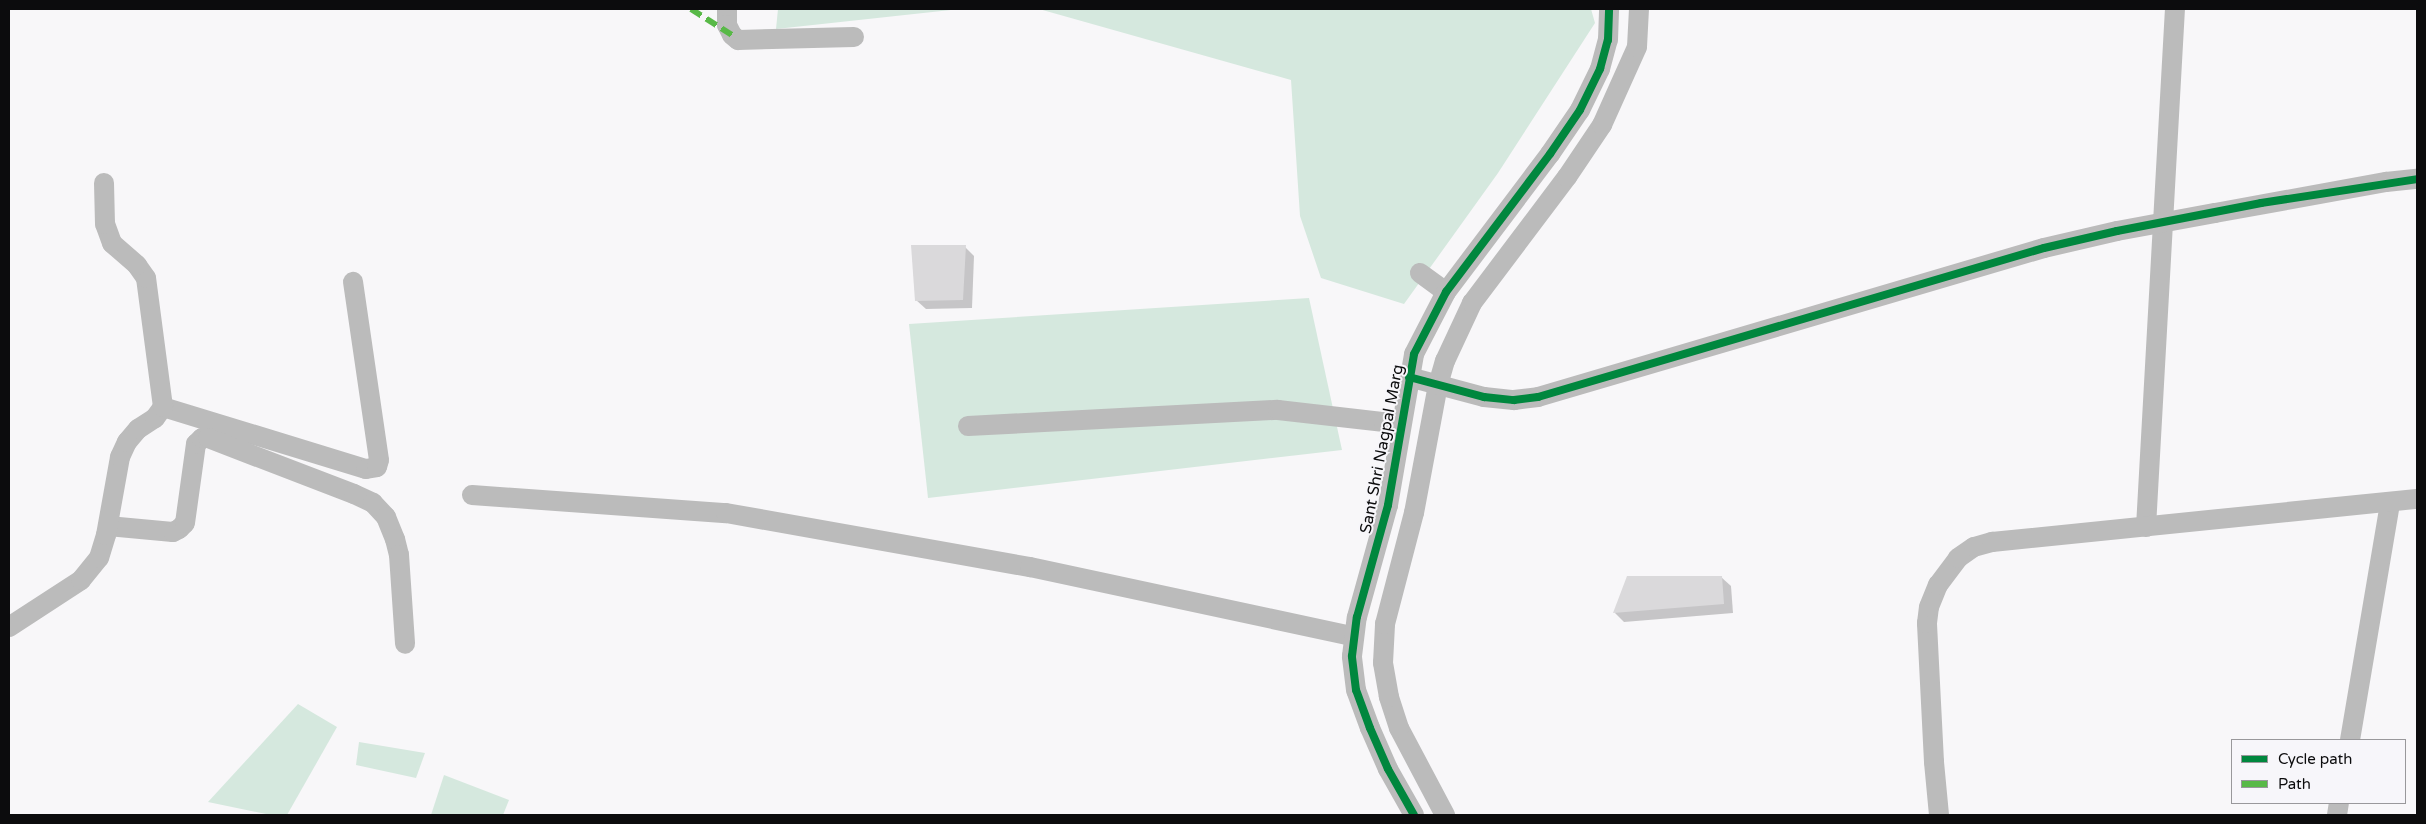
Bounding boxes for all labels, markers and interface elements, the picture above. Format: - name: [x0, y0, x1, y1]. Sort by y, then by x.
- street label: Sant Shri Nagpal Marg: [1356, 363, 1408, 535]
- legend: [2231, 739, 2406, 804]
- text: Cycle path: [2278, 750, 2352, 768]
- text: Path: [2278, 775, 2311, 793]

